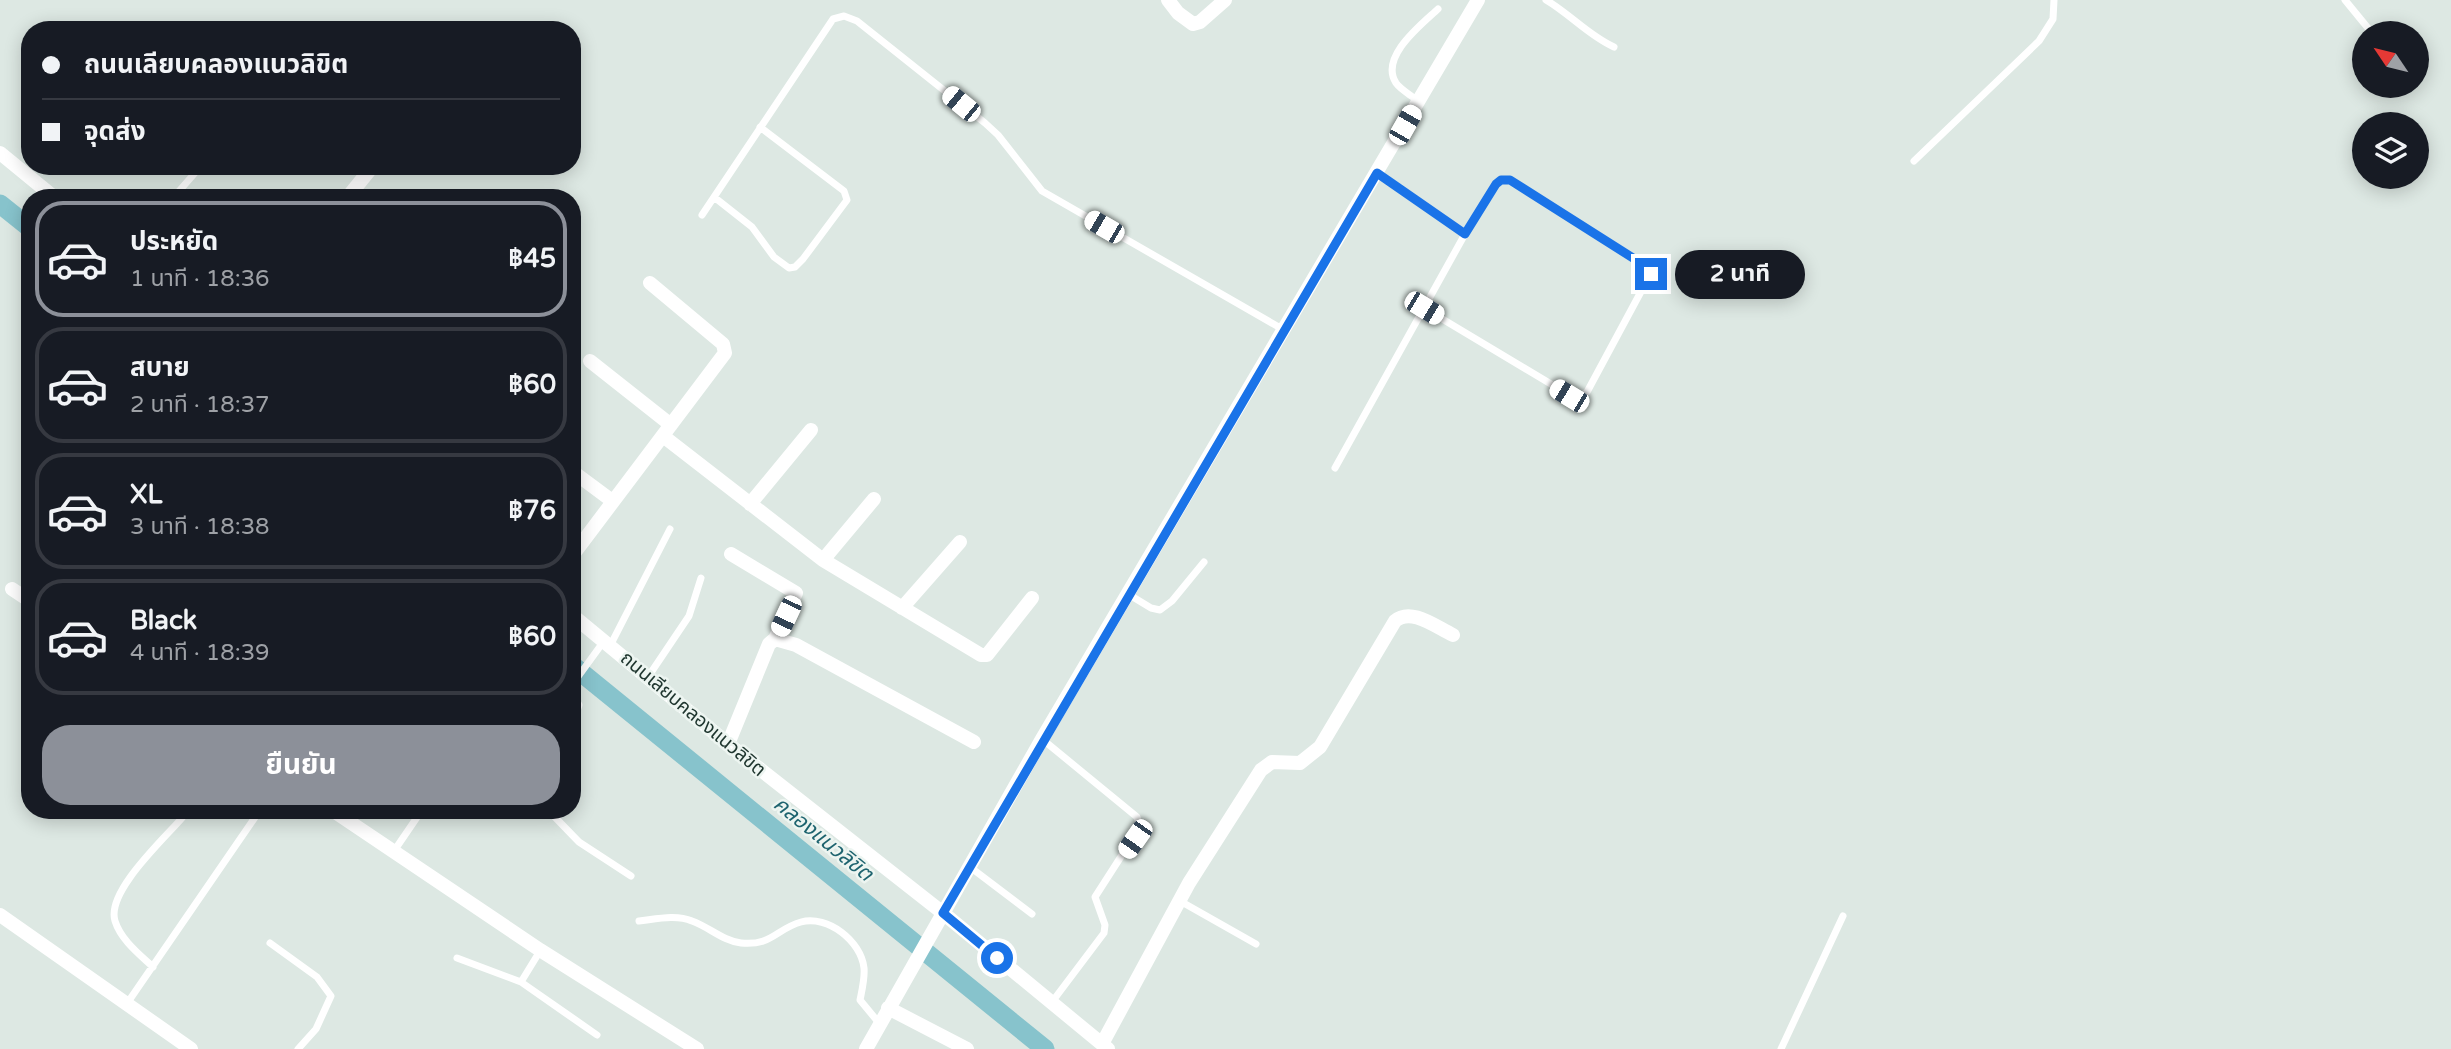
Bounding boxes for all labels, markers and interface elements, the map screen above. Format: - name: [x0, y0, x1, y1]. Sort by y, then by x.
- north arrow: [2352, 21, 2429, 98]
- map controls: [2352, 21, 2429, 189]
- text: ถนนเลียบคลองแนวลิขิต: [84, 49, 348, 80]
- car: [939, 83, 984, 125]
- car: [1386, 102, 1425, 148]
- button: layers: [2352, 112, 2429, 189]
- text: จุดส่ง: [84, 116, 146, 147]
- car: [1081, 207, 1128, 247]
- text: ประหยัด: [130, 226, 218, 257]
- icon: car: [46, 228, 109, 291]
- text: ฿45: [508, 243, 556, 274]
- callout: 2 นาที: [1676, 250, 1805, 298]
- route end: [1635, 258, 1667, 290]
- text: 2 นาที: [1710, 260, 1770, 288]
- text: 1 นาที · 18:36: [130, 265, 270, 293]
- car: [1401, 288, 1448, 328]
- text: สบาย: [130, 352, 190, 383]
- icon: car: [46, 354, 109, 417]
- text: ฿60: [508, 369, 556, 400]
- car: [1546, 376, 1593, 416]
- text: 2 นาที · 18:37: [130, 391, 270, 419]
- text: XL: [130, 479, 162, 510]
- icon: car: [46, 480, 109, 543]
- text: ฿76: [508, 495, 556, 526]
- text: 3 นาที · 18:38: [130, 513, 270, 541]
- car: [768, 593, 805, 639]
- text: Black: [130, 605, 197, 636]
- icon: car: [46, 606, 109, 669]
- text: ฿60: [508, 621, 556, 652]
- text: 4 นาที · 18:39: [130, 639, 270, 667]
- street label: ถนนเลียบคลองแนวลิขิต: [616, 647, 770, 781]
- button: ยืนยัน: [42, 725, 560, 805]
- water label: คลองแนวลิขิต: [768, 792, 879, 888]
- car: [1115, 816, 1156, 862]
- route start: [981, 942, 1013, 974]

